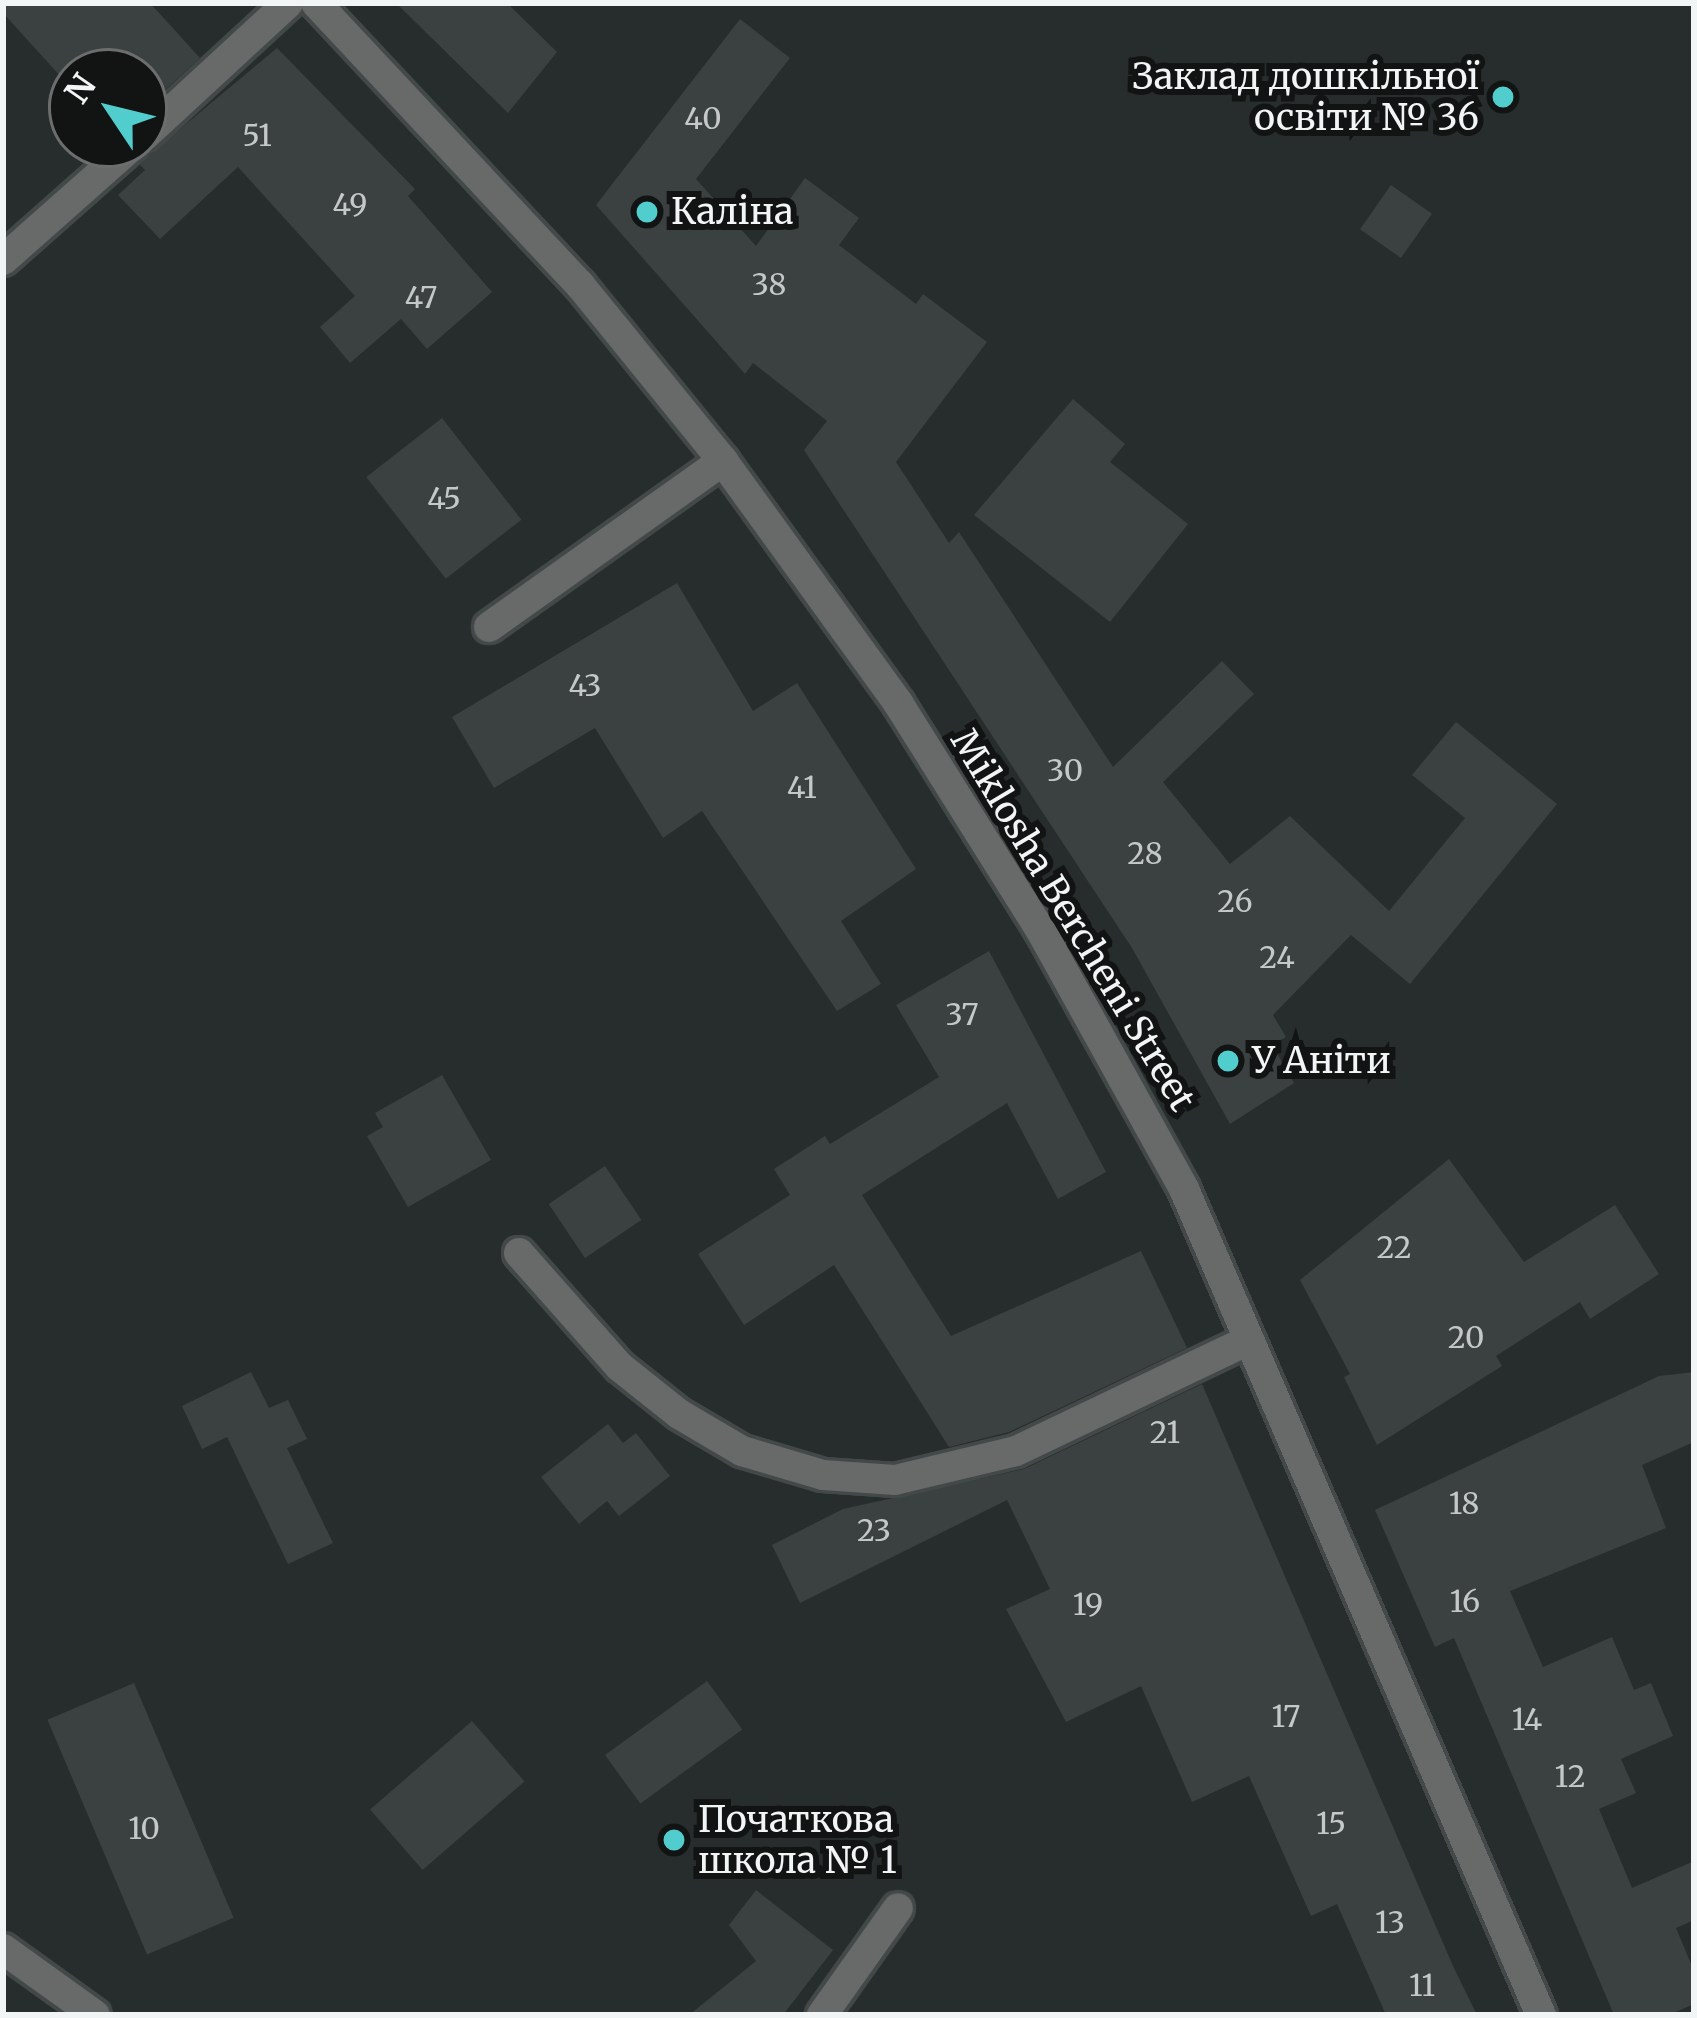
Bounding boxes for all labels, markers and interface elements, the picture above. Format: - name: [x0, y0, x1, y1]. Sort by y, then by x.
- north arrow: [48, 48, 168, 168]
- place label: Заклад дошкільної освіти № 36: [1132, 54, 1479, 139]
- text: N: [56, 66, 105, 111]
- marker: Заклад дошкільної освіти № 36: [1490, 84, 1516, 110]
- house number: 40: [684, 100, 722, 136]
- house number: 51: [242, 117, 272, 153]
- house number: 49: [333, 186, 367, 222]
- place label: Калiна: [671, 190, 794, 234]
- marker: Калiна: [634, 199, 660, 225]
- house number: 38: [752, 266, 786, 302]
- house number: 47: [405, 279, 437, 315]
- house number: 45: [427, 480, 461, 516]
- house number: 43: [568, 667, 602, 703]
- street label: Miklosha Bercheni Street: [942, 722, 1204, 1118]
- house number: 30: [1047, 752, 1083, 788]
- house number: 41: [787, 769, 817, 805]
- house number: 28: [1127, 835, 1163, 871]
- house number: 26: [1217, 883, 1253, 919]
- house number: 24: [1259, 939, 1295, 975]
- house number: 37: [945, 996, 979, 1032]
- place label: У Аніти: [1252, 1039, 1391, 1083]
- marker: У Аніти: [1215, 1048, 1241, 1074]
- house number: 22: [1376, 1229, 1412, 1265]
- house number: 20: [1448, 1319, 1484, 1355]
- house number: 21: [1150, 1414, 1180, 1450]
- house number: 18: [1449, 1485, 1479, 1521]
- house number: 23: [857, 1512, 891, 1548]
- house number: 16: [1450, 1583, 1480, 1619]
- house number: 19: [1073, 1586, 1103, 1622]
- house number: 17: [1272, 1698, 1300, 1734]
- house number: 14: [1512, 1701, 1542, 1737]
- house number: 12: [1554, 1758, 1586, 1794]
- place label: Початкова школа № 1: [698, 1797, 897, 1882]
- house number: 15: [1316, 1805, 1346, 1841]
- house number: 10: [128, 1810, 160, 1846]
- marker: Початкова школа № 1: [661, 1827, 687, 1853]
- house number: 13: [1375, 1904, 1405, 1940]
- house number: 11: [1409, 1967, 1435, 2003]

